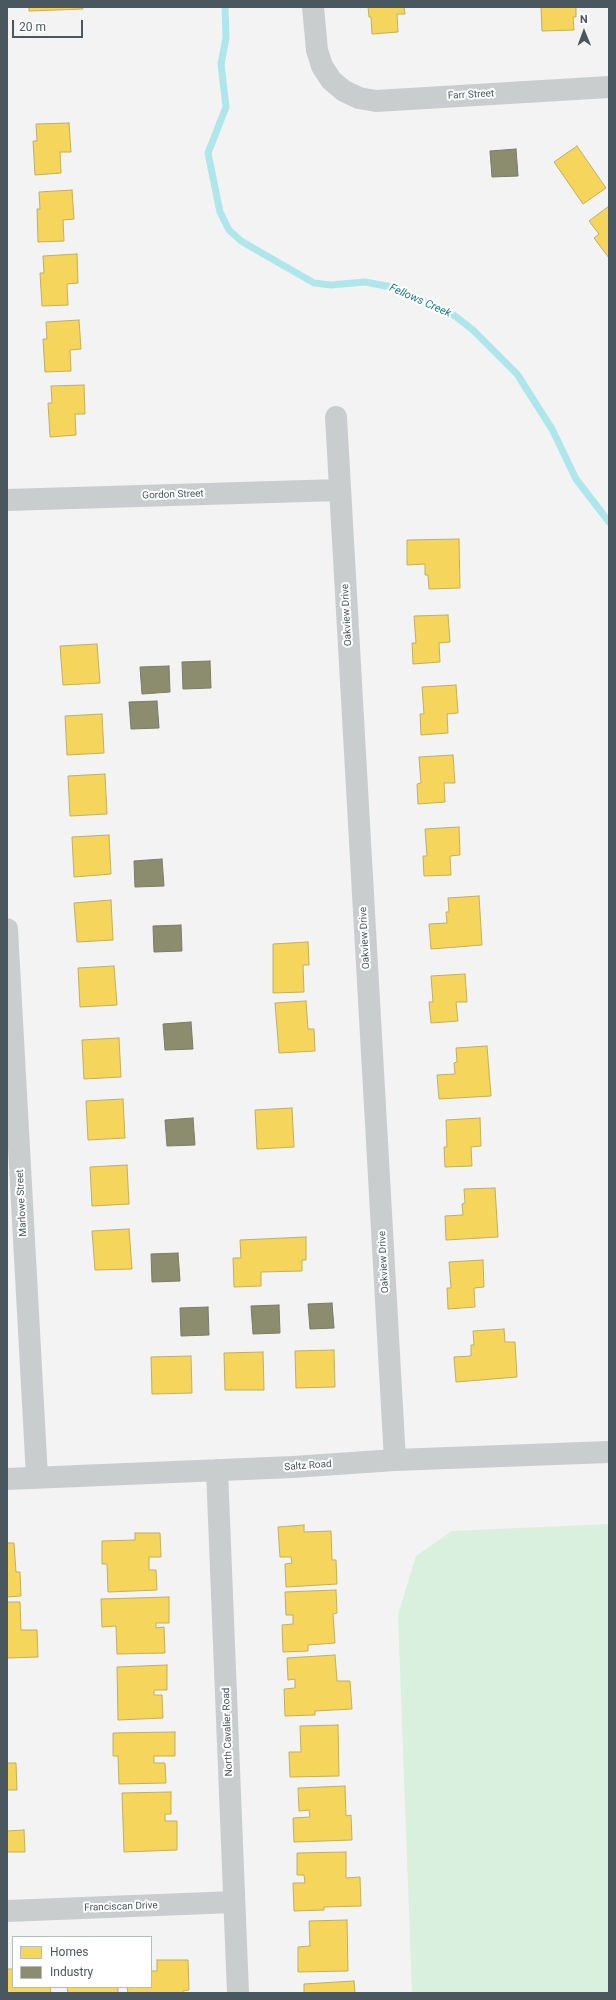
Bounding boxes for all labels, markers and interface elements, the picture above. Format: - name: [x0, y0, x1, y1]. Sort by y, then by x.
- scale bar: [14, 12, 85, 38]
- north arrow: [564, 12, 604, 52]
- text: N: [580, 13, 588, 26]
- text: 20 m: [19, 20, 46, 34]
- street label: Farr Street: [447, 88, 495, 102]
- water label: Fellows Creek: [387, 282, 453, 320]
- street label: Gordon Street: [142, 488, 204, 502]
- street label: Oakview Drive: [339, 584, 355, 646]
- street label: Oakview Drive: [357, 907, 373, 969]
- street label: Marlowe Street: [14, 1169, 30, 1237]
- street label: Oakview Drive: [376, 1231, 392, 1293]
- street label: Saltz Road: [284, 1458, 332, 1474]
- street label: North Cavalier Road: [220, 1687, 236, 1777]
- street label: Franciscan Drive: [84, 1900, 158, 1914]
- legend: [12, 1936, 152, 1988]
- text: Homes: [50, 1945, 88, 1959]
- text: Industry: [50, 1965, 93, 1979]

